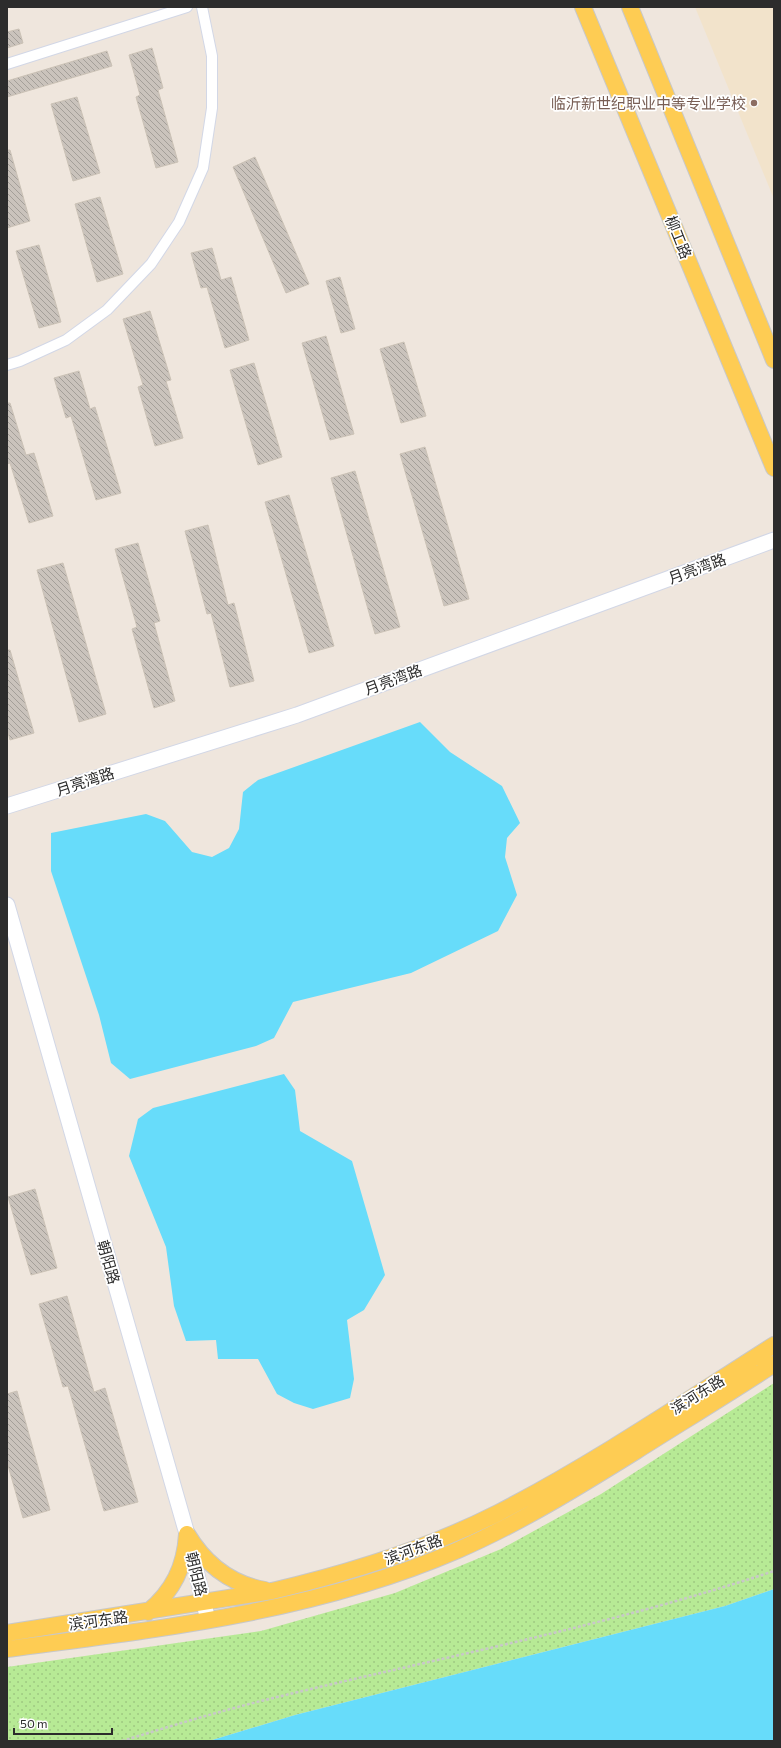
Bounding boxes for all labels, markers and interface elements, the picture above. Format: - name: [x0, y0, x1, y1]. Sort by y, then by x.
- place label: 临沂新世纪职业中等专业学校: [551, 94, 746, 112]
- marker: 临沂新世纪职业中等专业学校: [749, 98, 759, 108]
- street label: 柳工路: [662, 213, 696, 261]
- street label: 月亮湾路: [666, 549, 728, 587]
- street label: 月亮湾路: [362, 660, 424, 698]
- street label: 月亮湾路: [54, 763, 116, 799]
- street label: 朝阳路: [94, 1238, 124, 1286]
- street label: 滨河东路: [667, 1370, 727, 1418]
- street label: 滨河东路: [382, 1530, 444, 1568]
- street label: 朝阳路: [183, 1550, 211, 1598]
- street label: 滨河东路: [67, 1607, 129, 1633]
- scale bar: [14, 1710, 112, 1736]
- text: 50 m: [20, 1716, 48, 1730]

